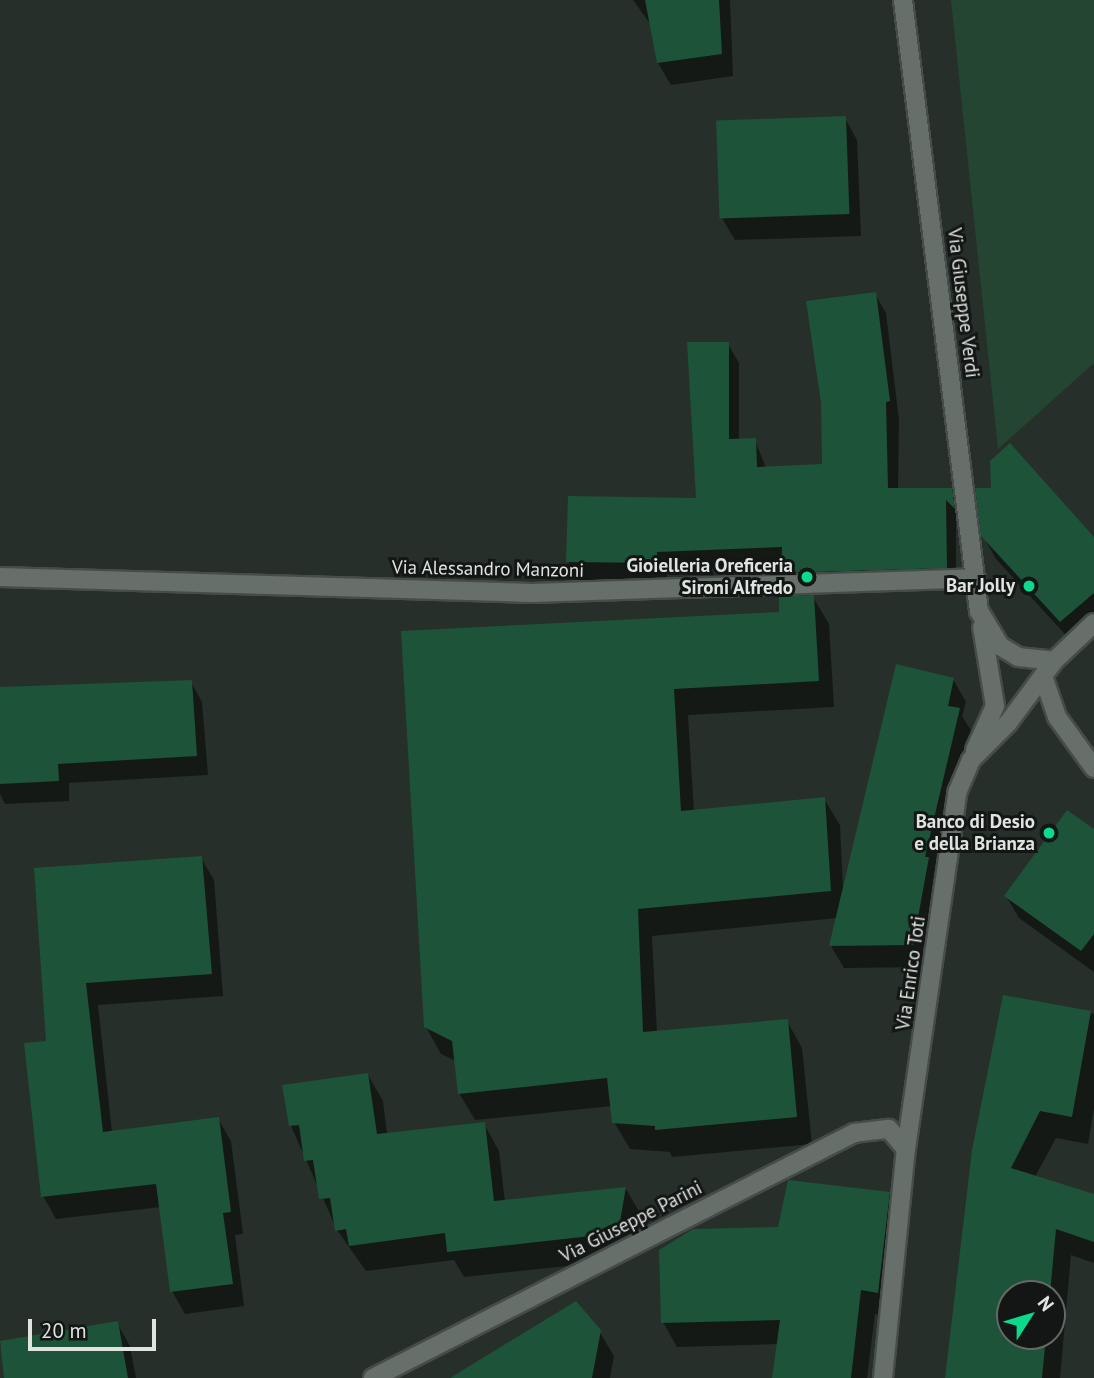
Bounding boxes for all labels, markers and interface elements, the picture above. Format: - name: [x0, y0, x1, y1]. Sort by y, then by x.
- street label: Via Giuseppe Verdi: [942, 226, 984, 380]
- place label: Gioielleria Oreficeria Sironi Alfredo: [626, 555, 793, 599]
- street label: Via Alessandro Manzoni: [391, 556, 585, 582]
- marker: Gioielleria Oreficeria Sironi Alfredo: [799, 569, 815, 585]
- place label: Bar Jolly: [946, 575, 1015, 597]
- marker: Bar Jolly: [1021, 578, 1037, 594]
- place label: Banco di Desio e della Brianza: [914, 811, 1035, 855]
- marker: Banco di Desio e della Brianza: [1041, 825, 1057, 841]
- street label: Via Enrico Toti: [892, 914, 930, 1032]
- street label: Via Giuseppe Parini: [556, 1176, 706, 1268]
- north arrow: [996, 1280, 1066, 1350]
- text: N: [1033, 1291, 1060, 1316]
- scale bar: [32, 1304, 159, 1348]
- text: 20 m: [41, 1317, 87, 1344]

